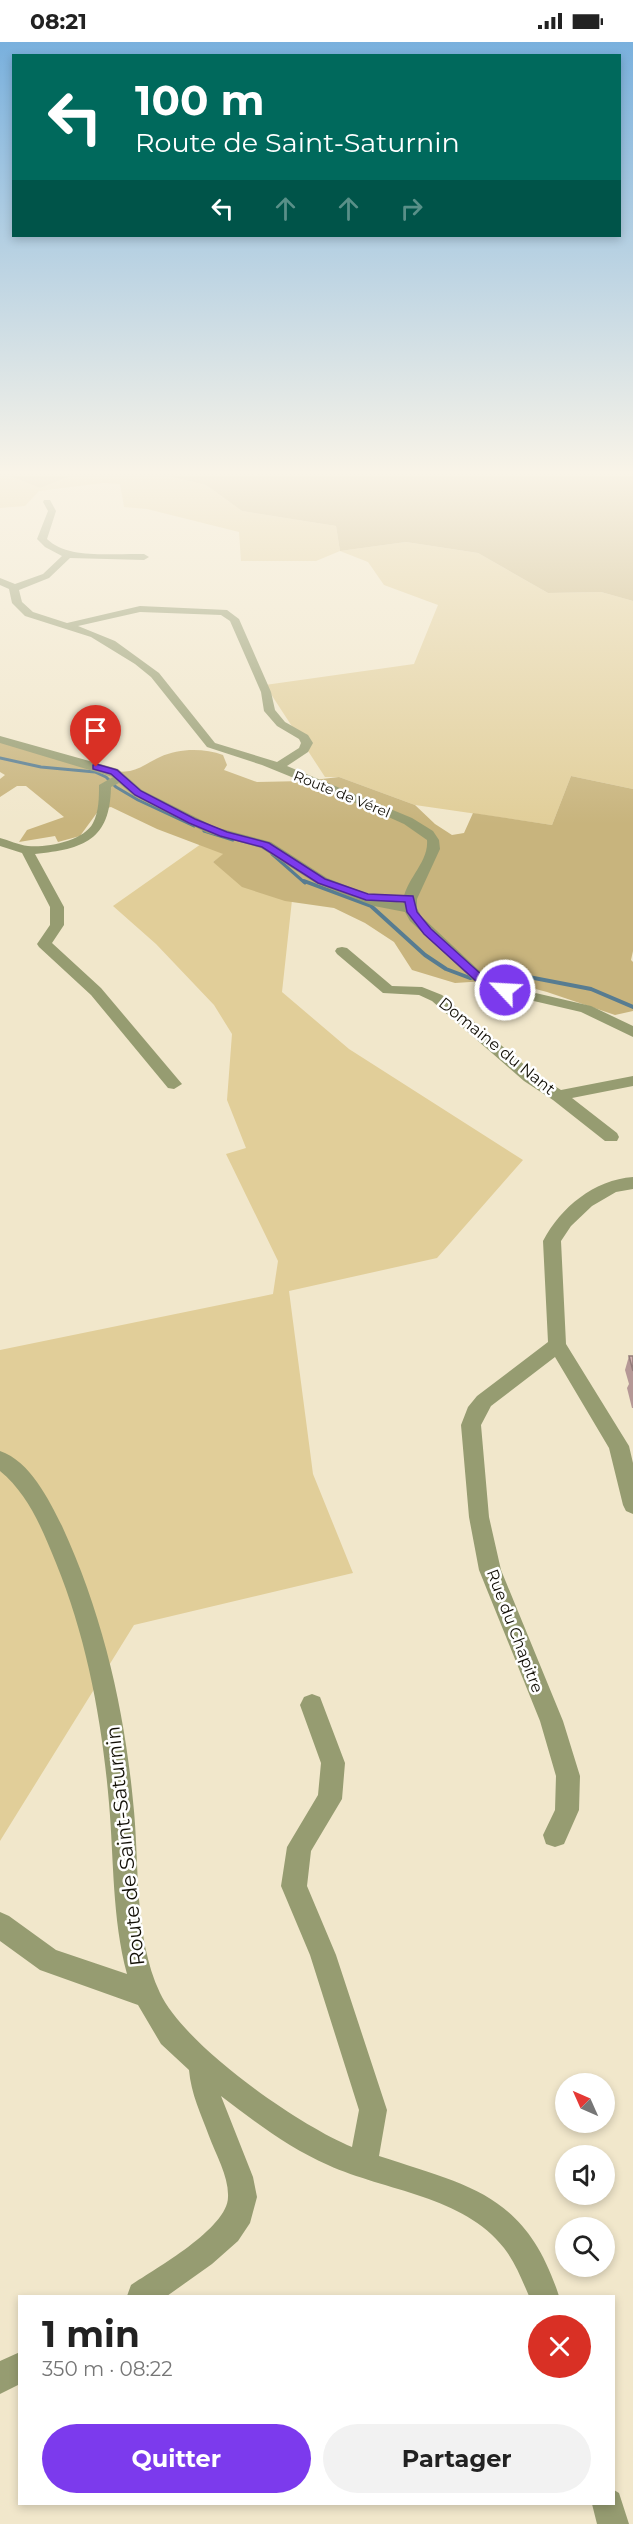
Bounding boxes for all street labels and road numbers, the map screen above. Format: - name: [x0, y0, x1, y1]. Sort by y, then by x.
- street label: Route de Vérel: [291, 766, 393, 822]
- street label: Domaine du Nant: [435, 993, 559, 1099]
- street label: Rue du Chapitre: [483, 1566, 547, 1696]
- street label: Route de Saint-Saturnin: [100, 1725, 150, 1967]

